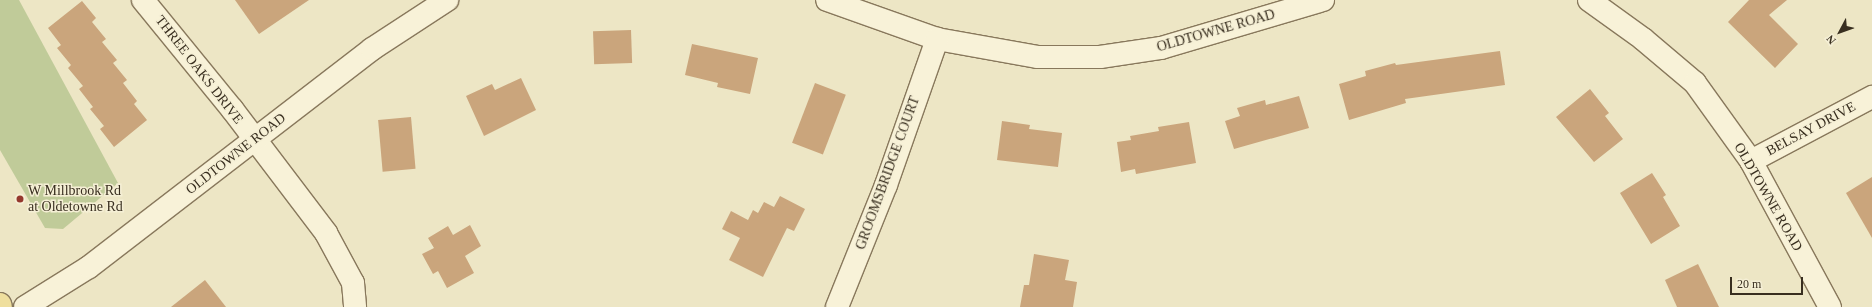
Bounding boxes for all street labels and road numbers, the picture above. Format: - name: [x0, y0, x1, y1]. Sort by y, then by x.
- street label: OLDTOWNE ROAD: [1155, 6, 1277, 56]
- street label: THREE OAKS DRIVE: [151, 12, 247, 128]
- street label: GROOMSBRIDGE COURT: [852, 94, 924, 252]
- street label: BELSAY DRIVE: [1763, 98, 1859, 160]
- street label: OLDTOWNE ROAD: [183, 110, 289, 198]
- street label: OLDTOWNE ROAD: [1730, 140, 1806, 254]

